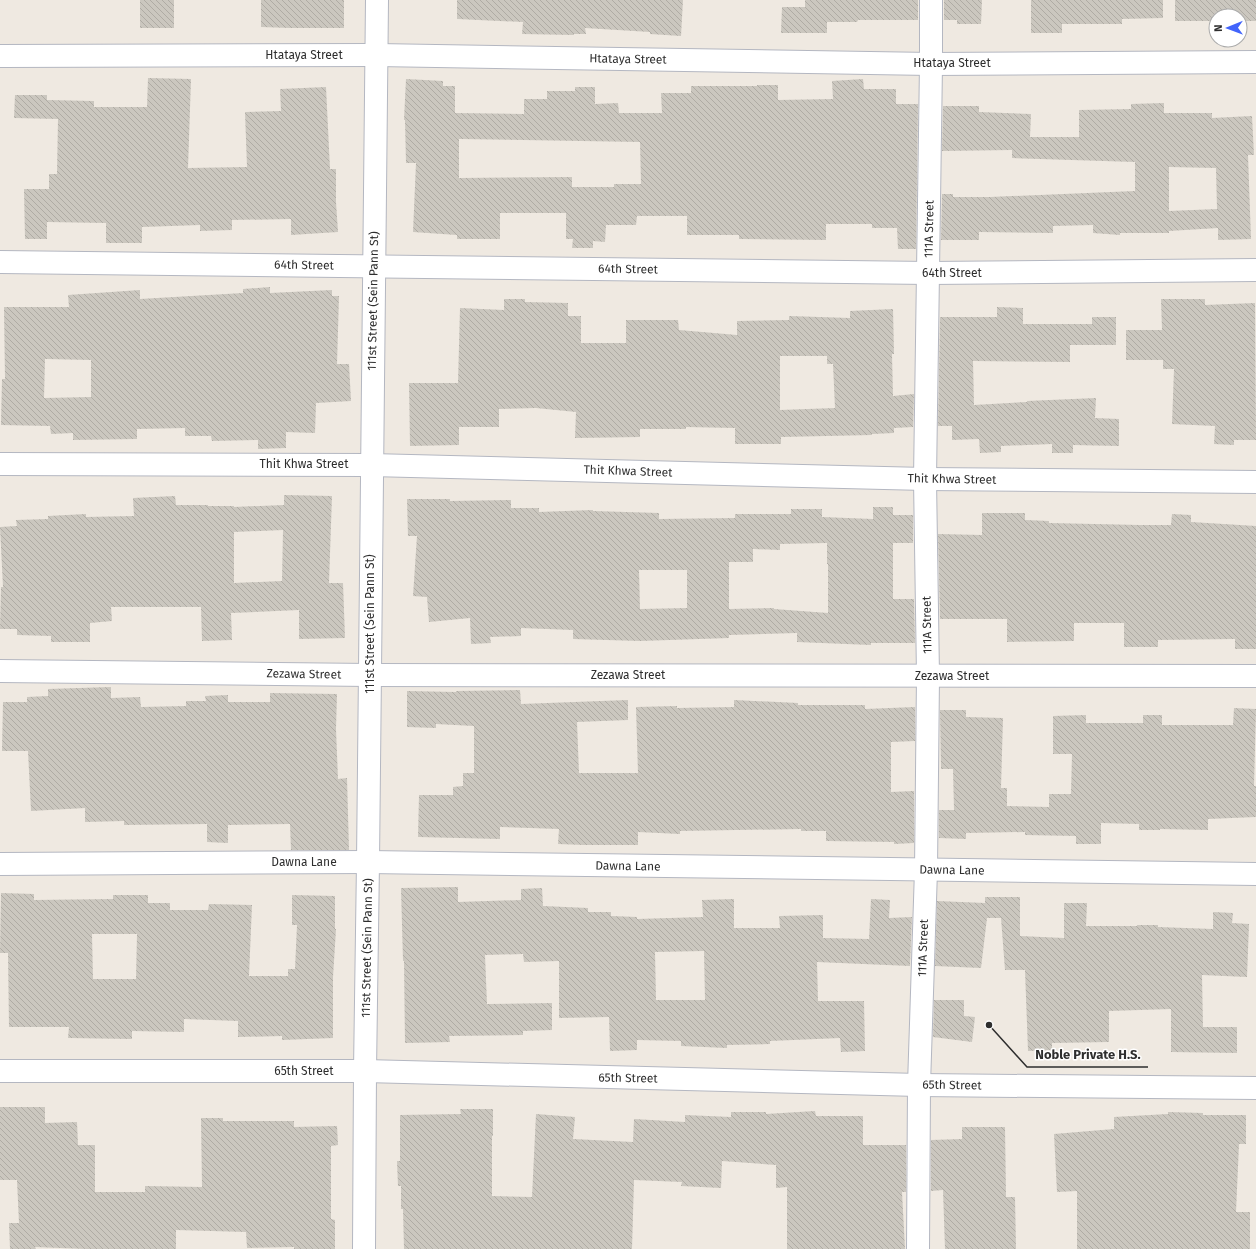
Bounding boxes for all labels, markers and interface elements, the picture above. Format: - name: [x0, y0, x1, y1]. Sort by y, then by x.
- north arrow: [1208, 8, 1248, 48]
- text: N: [1212, 24, 1225, 32]
- street label: Htataya Street: [265, 48, 343, 62]
- street label: Htataya Street: [589, 51, 668, 67]
- street label: Htataya Street: [913, 56, 991, 70]
- street label: 111A Street: [921, 199, 937, 258]
- street label: 111st Street (Sein Pann St): [365, 231, 381, 371]
- street label: 64th Street: [274, 257, 335, 273]
- street label: 64th Street: [598, 261, 659, 277]
- street label: 64th Street: [922, 266, 983, 280]
- street label: Thit Khwa Street: [260, 457, 349, 471]
- street label: Thit Khwa Street: [583, 462, 673, 480]
- street label: Thit Khwa Street: [907, 471, 997, 487]
- street label: 111st Street (Sein Pann St): [363, 554, 377, 694]
- street label: 111A Street: [919, 595, 935, 654]
- street label: Zezawa Street: [267, 666, 342, 682]
- street label: Zezawa Street: [591, 668, 666, 682]
- street label: Zezawa Street: [915, 669, 990, 683]
- street label: Dawna Lane: [271, 855, 337, 869]
- street label: Dawna Lane: [595, 858, 661, 874]
- street label: Dawna Lane: [919, 862, 985, 878]
- street label: 111st Street (Sein Pann St): [359, 878, 375, 1018]
- street label: 111A Street: [915, 918, 931, 977]
- callout: Noble Private H.S.: [1027, 1042, 1148, 1067]
- text: Noble Private H.S.: [1035, 1047, 1141, 1062]
- street label: 65th Street: [274, 1064, 334, 1078]
- street label: 65th Street: [598, 1070, 658, 1086]
- street label: 65th Street: [922, 1077, 982, 1093]

